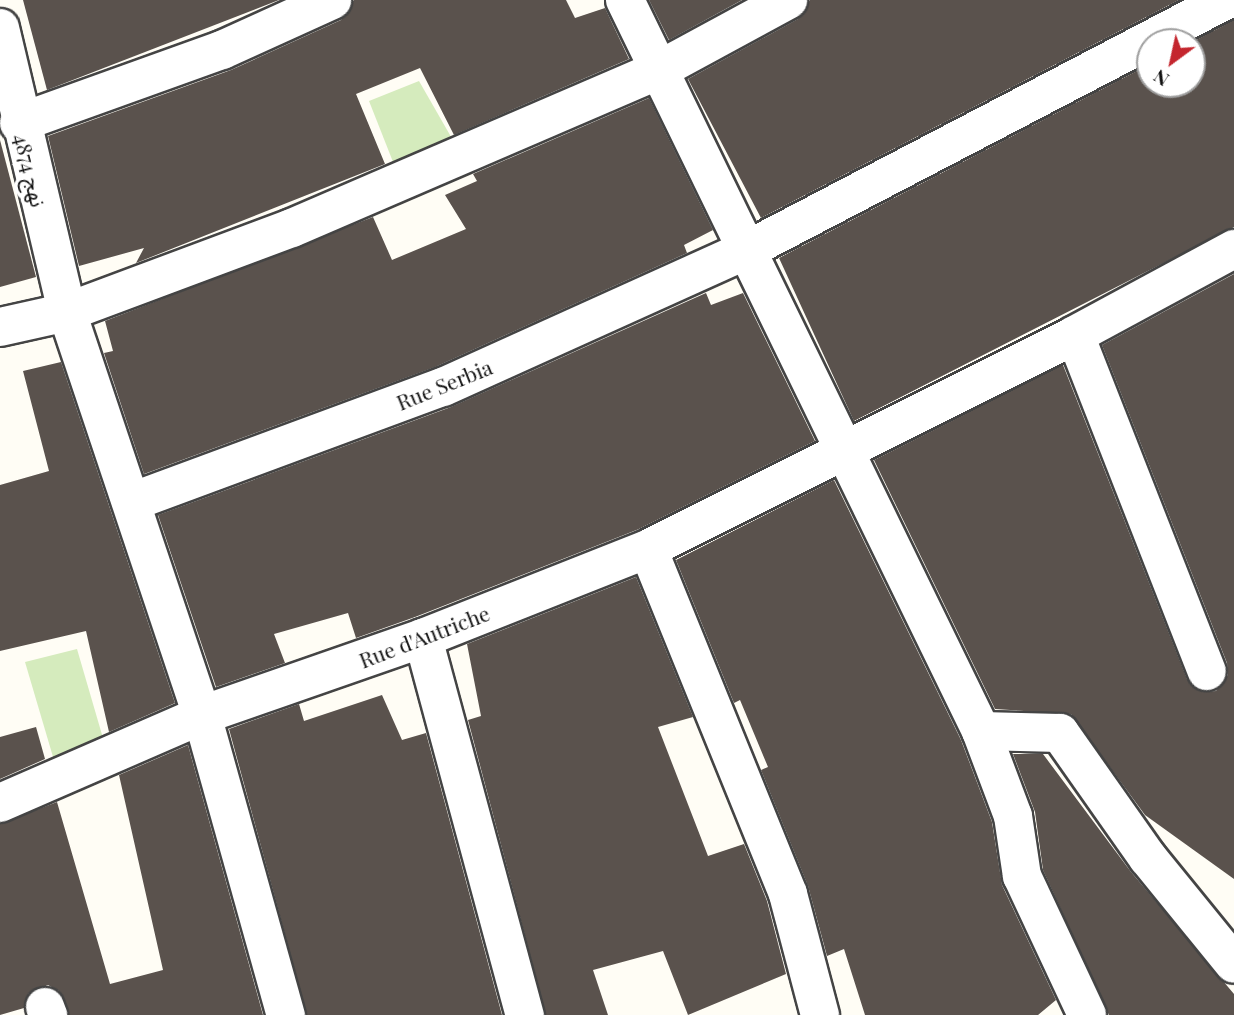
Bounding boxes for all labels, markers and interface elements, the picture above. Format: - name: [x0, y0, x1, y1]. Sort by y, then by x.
- north arrow: [1136, 28, 1206, 98]
- text: N: [1148, 64, 1173, 94]
- street label: نهج 4874: [10, 131, 52, 209]
- street label: Rue Serbia: [392, 353, 496, 415]
- street label: Rue d'Autriche: [355, 600, 493, 672]

